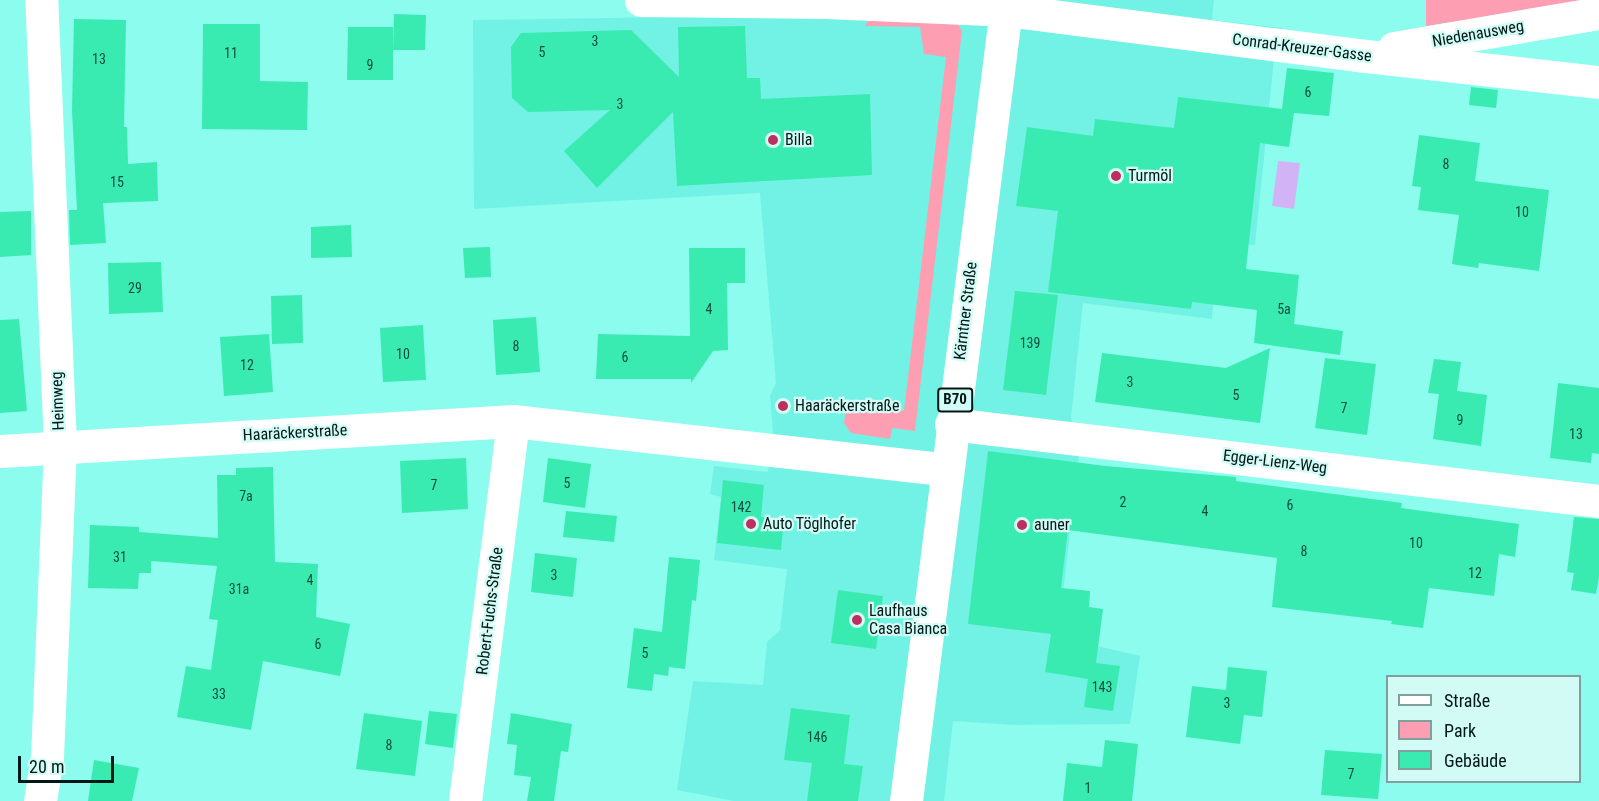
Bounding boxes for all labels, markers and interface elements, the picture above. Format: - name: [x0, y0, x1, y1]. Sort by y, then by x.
- street label: Niedenausweg: [1431, 16, 1525, 52]
- street label: Conrad-Kreuzer-Gasse: [1231, 30, 1373, 66]
- house number: 3: [592, 33, 598, 49]
- house number: 5: [539, 44, 545, 60]
- house number: 11: [224, 45, 238, 61]
- house number: 13: [92, 51, 106, 67]
- house number: 9: [367, 57, 373, 73]
- house number: 6: [1305, 84, 1311, 100]
- house number: 3: [617, 96, 623, 112]
- place label: Billa: [785, 130, 812, 150]
- marker: Billa: [766, 133, 780, 147]
- house number: 8: [1443, 156, 1449, 172]
- place label: Turmöl: [1128, 166, 1172, 186]
- marker: Turmöl: [1109, 169, 1123, 183]
- house number: 15: [110, 174, 124, 190]
- house number: 10: [1515, 204, 1529, 220]
- street label: Kärntner Straße: [950, 261, 982, 361]
- house number: 29: [128, 280, 142, 296]
- house number: 4: [706, 301, 712, 317]
- house number: 5a: [1277, 301, 1291, 317]
- house number: 139: [1020, 335, 1040, 351]
- house number: 8: [513, 338, 519, 354]
- house number: 10: [396, 346, 410, 362]
- house number: 6: [622, 349, 628, 365]
- house number: 12: [240, 357, 254, 373]
- street label: Heimweg: [47, 371, 69, 431]
- house number: 3: [1127, 374, 1133, 390]
- house number: 5: [1233, 387, 1239, 403]
- road number: B70: [937, 388, 973, 412]
- place label: Haaräckerstraße: [795, 396, 899, 416]
- marker: Haaräckerstraße: [776, 399, 790, 413]
- house number: 7: [1341, 400, 1347, 416]
- house number: 9: [1457, 412, 1463, 428]
- street label: Haaräckerstraße: [242, 421, 348, 445]
- house number: 13: [1569, 426, 1583, 442]
- street label: Egger-Lienz-Weg: [1222, 446, 1328, 478]
- house number: 5: [564, 475, 570, 491]
- house number: 7: [431, 477, 437, 493]
- house number: 7a: [239, 488, 253, 504]
- house number: 2: [1120, 494, 1126, 510]
- house number: 6: [1287, 497, 1293, 513]
- house number: 142: [731, 499, 751, 515]
- house number: 4: [1202, 503, 1208, 519]
- place label: Auto Töglhofer: [763, 514, 856, 534]
- place label: auner: [1034, 515, 1070, 535]
- marker: Auto Töglhofer: [744, 517, 758, 531]
- marker: auner: [1015, 518, 1029, 532]
- house number: 10: [1409, 535, 1423, 551]
- house number: 8: [1301, 543, 1307, 559]
- street label: Robert-Fuchs-Straße: [473, 546, 507, 676]
- house number: 31: [113, 549, 127, 565]
- house number: 12: [1468, 565, 1482, 581]
- house number: 3: [551, 567, 557, 583]
- house number: 4: [307, 572, 313, 588]
- house number: 31a: [229, 581, 249, 597]
- place label: Laufhaus Casa Bianca: [869, 601, 947, 639]
- marker: Laufhaus Casa Bianca: [850, 613, 864, 627]
- house number: 6: [315, 636, 321, 652]
- house number: 5: [642, 645, 648, 661]
- legend: [1386, 675, 1581, 783]
- house number: 143: [1092, 679, 1112, 695]
- house number: 33: [212, 686, 226, 702]
- text: Straße: [1444, 690, 1490, 711]
- house number: 3: [1224, 695, 1230, 711]
- text: Park: [1444, 720, 1476, 741]
- house number: 146: [807, 729, 827, 745]
- house number: 8: [386, 737, 392, 753]
- scale bar: [21, 744, 117, 782]
- text: Gebäude: [1444, 750, 1507, 771]
- text: 20 m: [29, 756, 64, 777]
- house number: 7: [1348, 766, 1354, 782]
- house number: 1: [1085, 780, 1091, 796]

